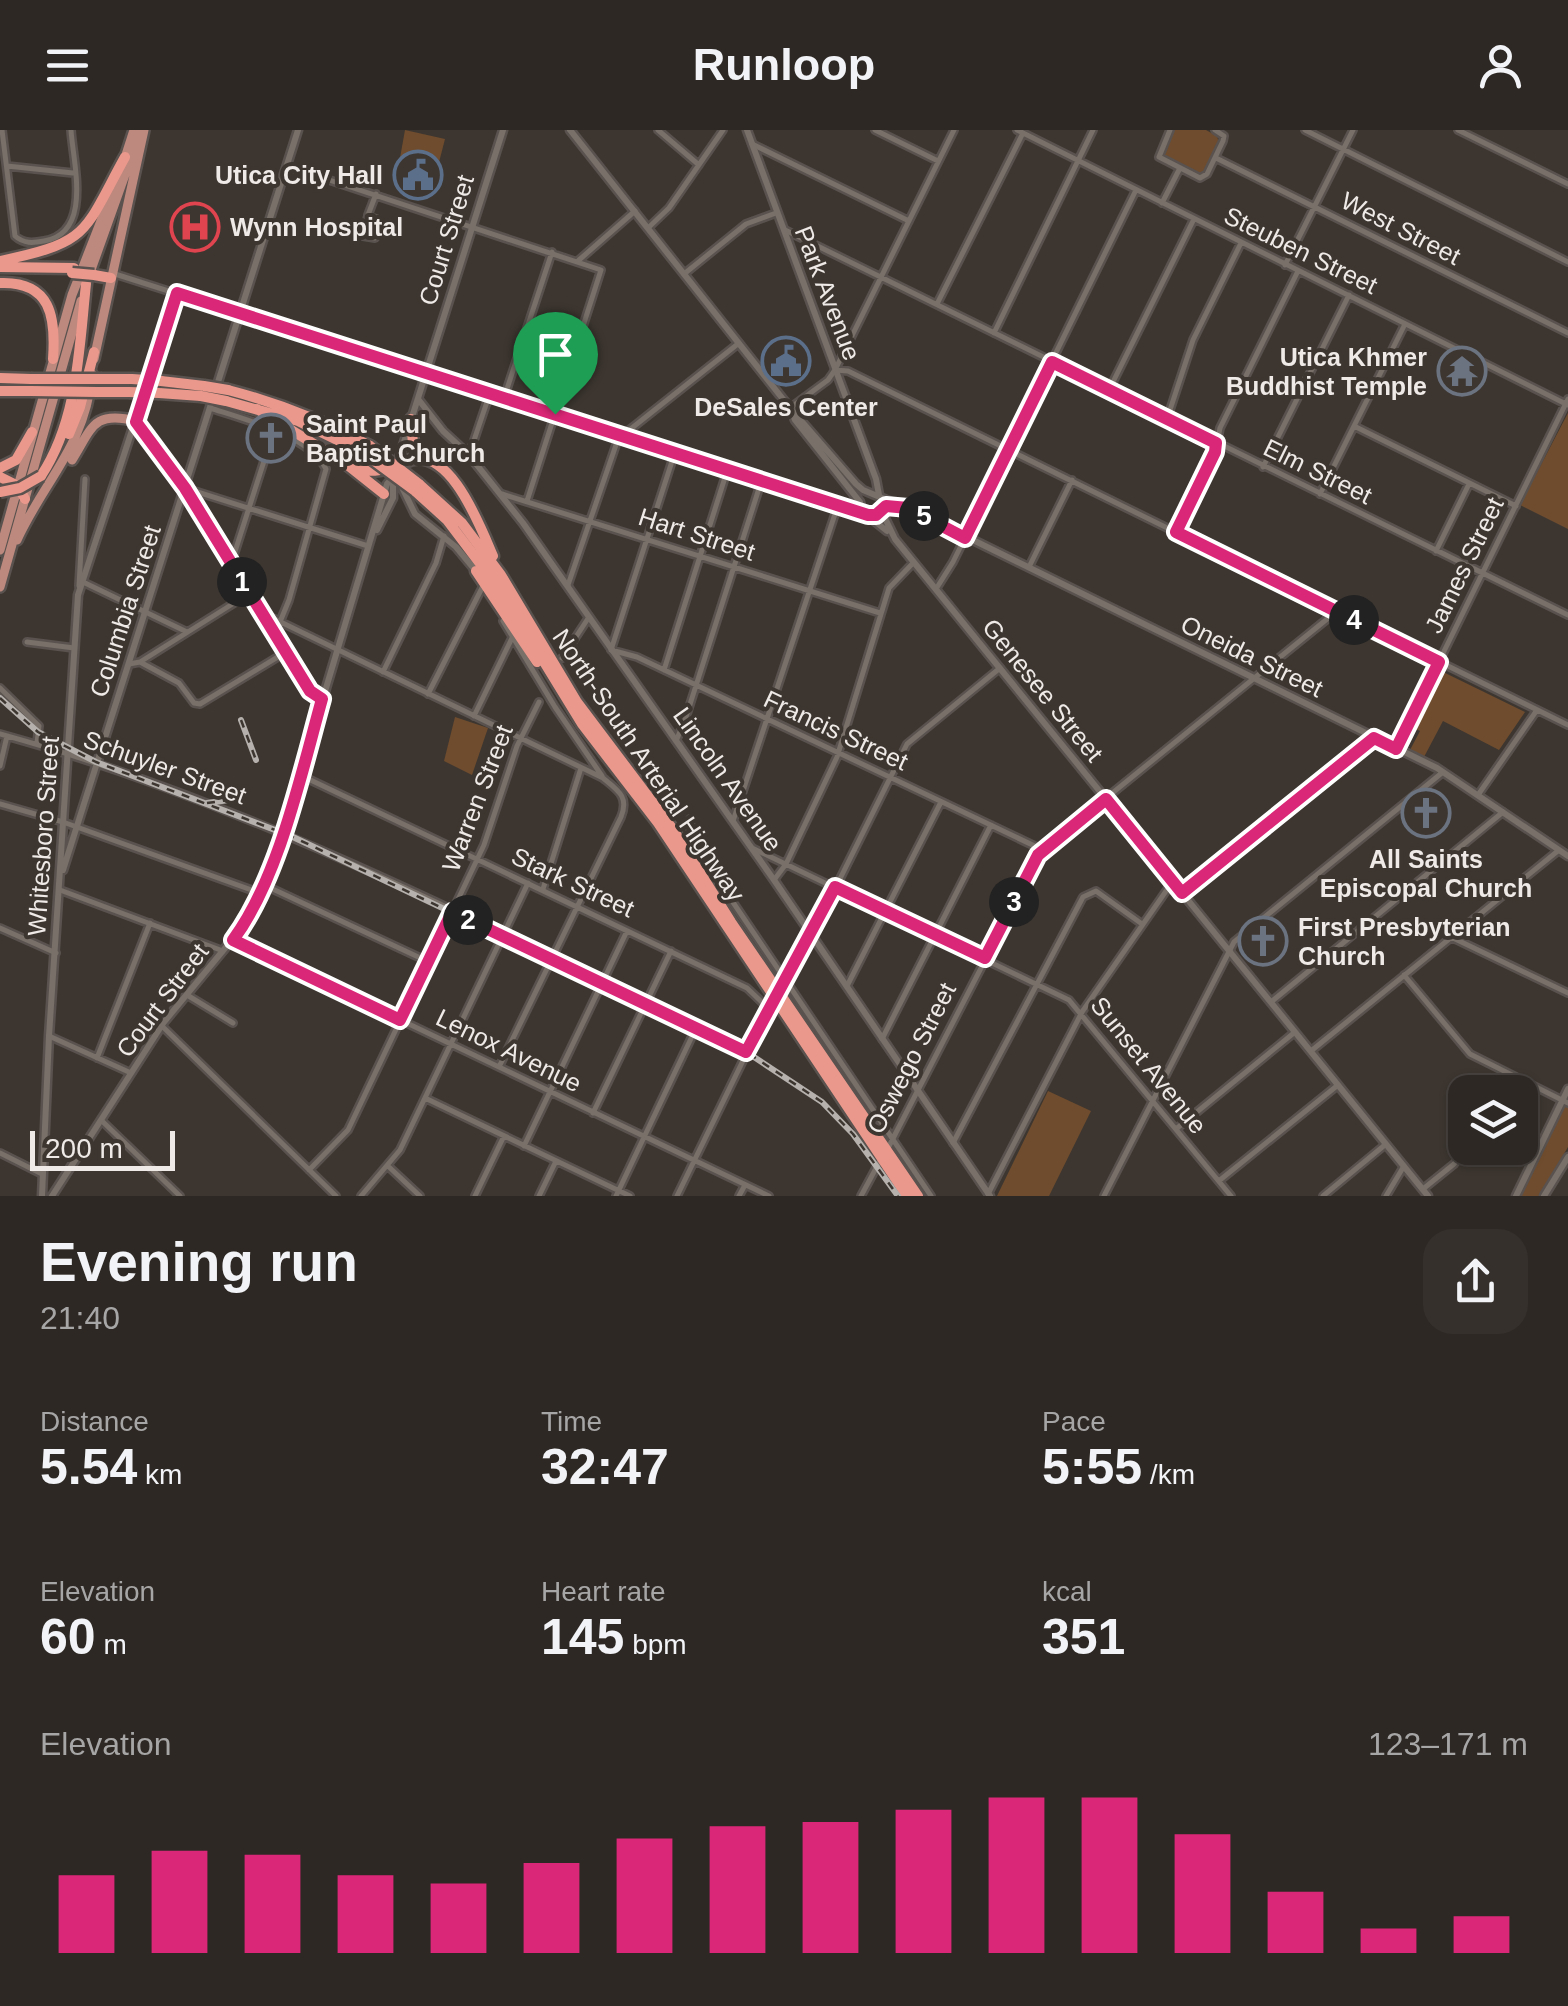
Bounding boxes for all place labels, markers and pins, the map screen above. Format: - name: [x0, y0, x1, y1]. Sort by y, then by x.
- public building icon: Utica City Hall: [392, 149, 444, 201]
- place label: Utica City Hall: [215, 161, 383, 189]
- hospital icon: Wynn Hospital: [169, 201, 221, 253]
- place label: Wynn Hospital: [230, 213, 403, 241]
- pin: [513, 312, 598, 415]
- public building icon: DeSales Center: [760, 335, 812, 387]
- place label: Utica Khmer Buddhist Temple: [1226, 343, 1427, 400]
- temple icon: Utica Khmer Buddhist Temple: [1436, 345, 1488, 397]
- place label: DeSales Center: [694, 393, 878, 421]
- place label: Saint Paul Baptist Church: [306, 410, 485, 467]
- church icon: Saint Paul Baptist Church: [245, 412, 297, 464]
- pin: 5: [899, 491, 949, 541]
- pin: 1: [217, 557, 267, 607]
- pin: 4: [1329, 595, 1379, 645]
- church icon: All Saints Episcopal Church: [1400, 787, 1452, 839]
- place label: All Saints Episcopal Church: [1320, 845, 1532, 902]
- pin: 3: [989, 877, 1039, 927]
- pin: 2: [443, 895, 493, 945]
- place label: First Presbyterian Church: [1298, 913, 1511, 970]
- church icon: First Presbyterian Church: [1237, 915, 1289, 967]

